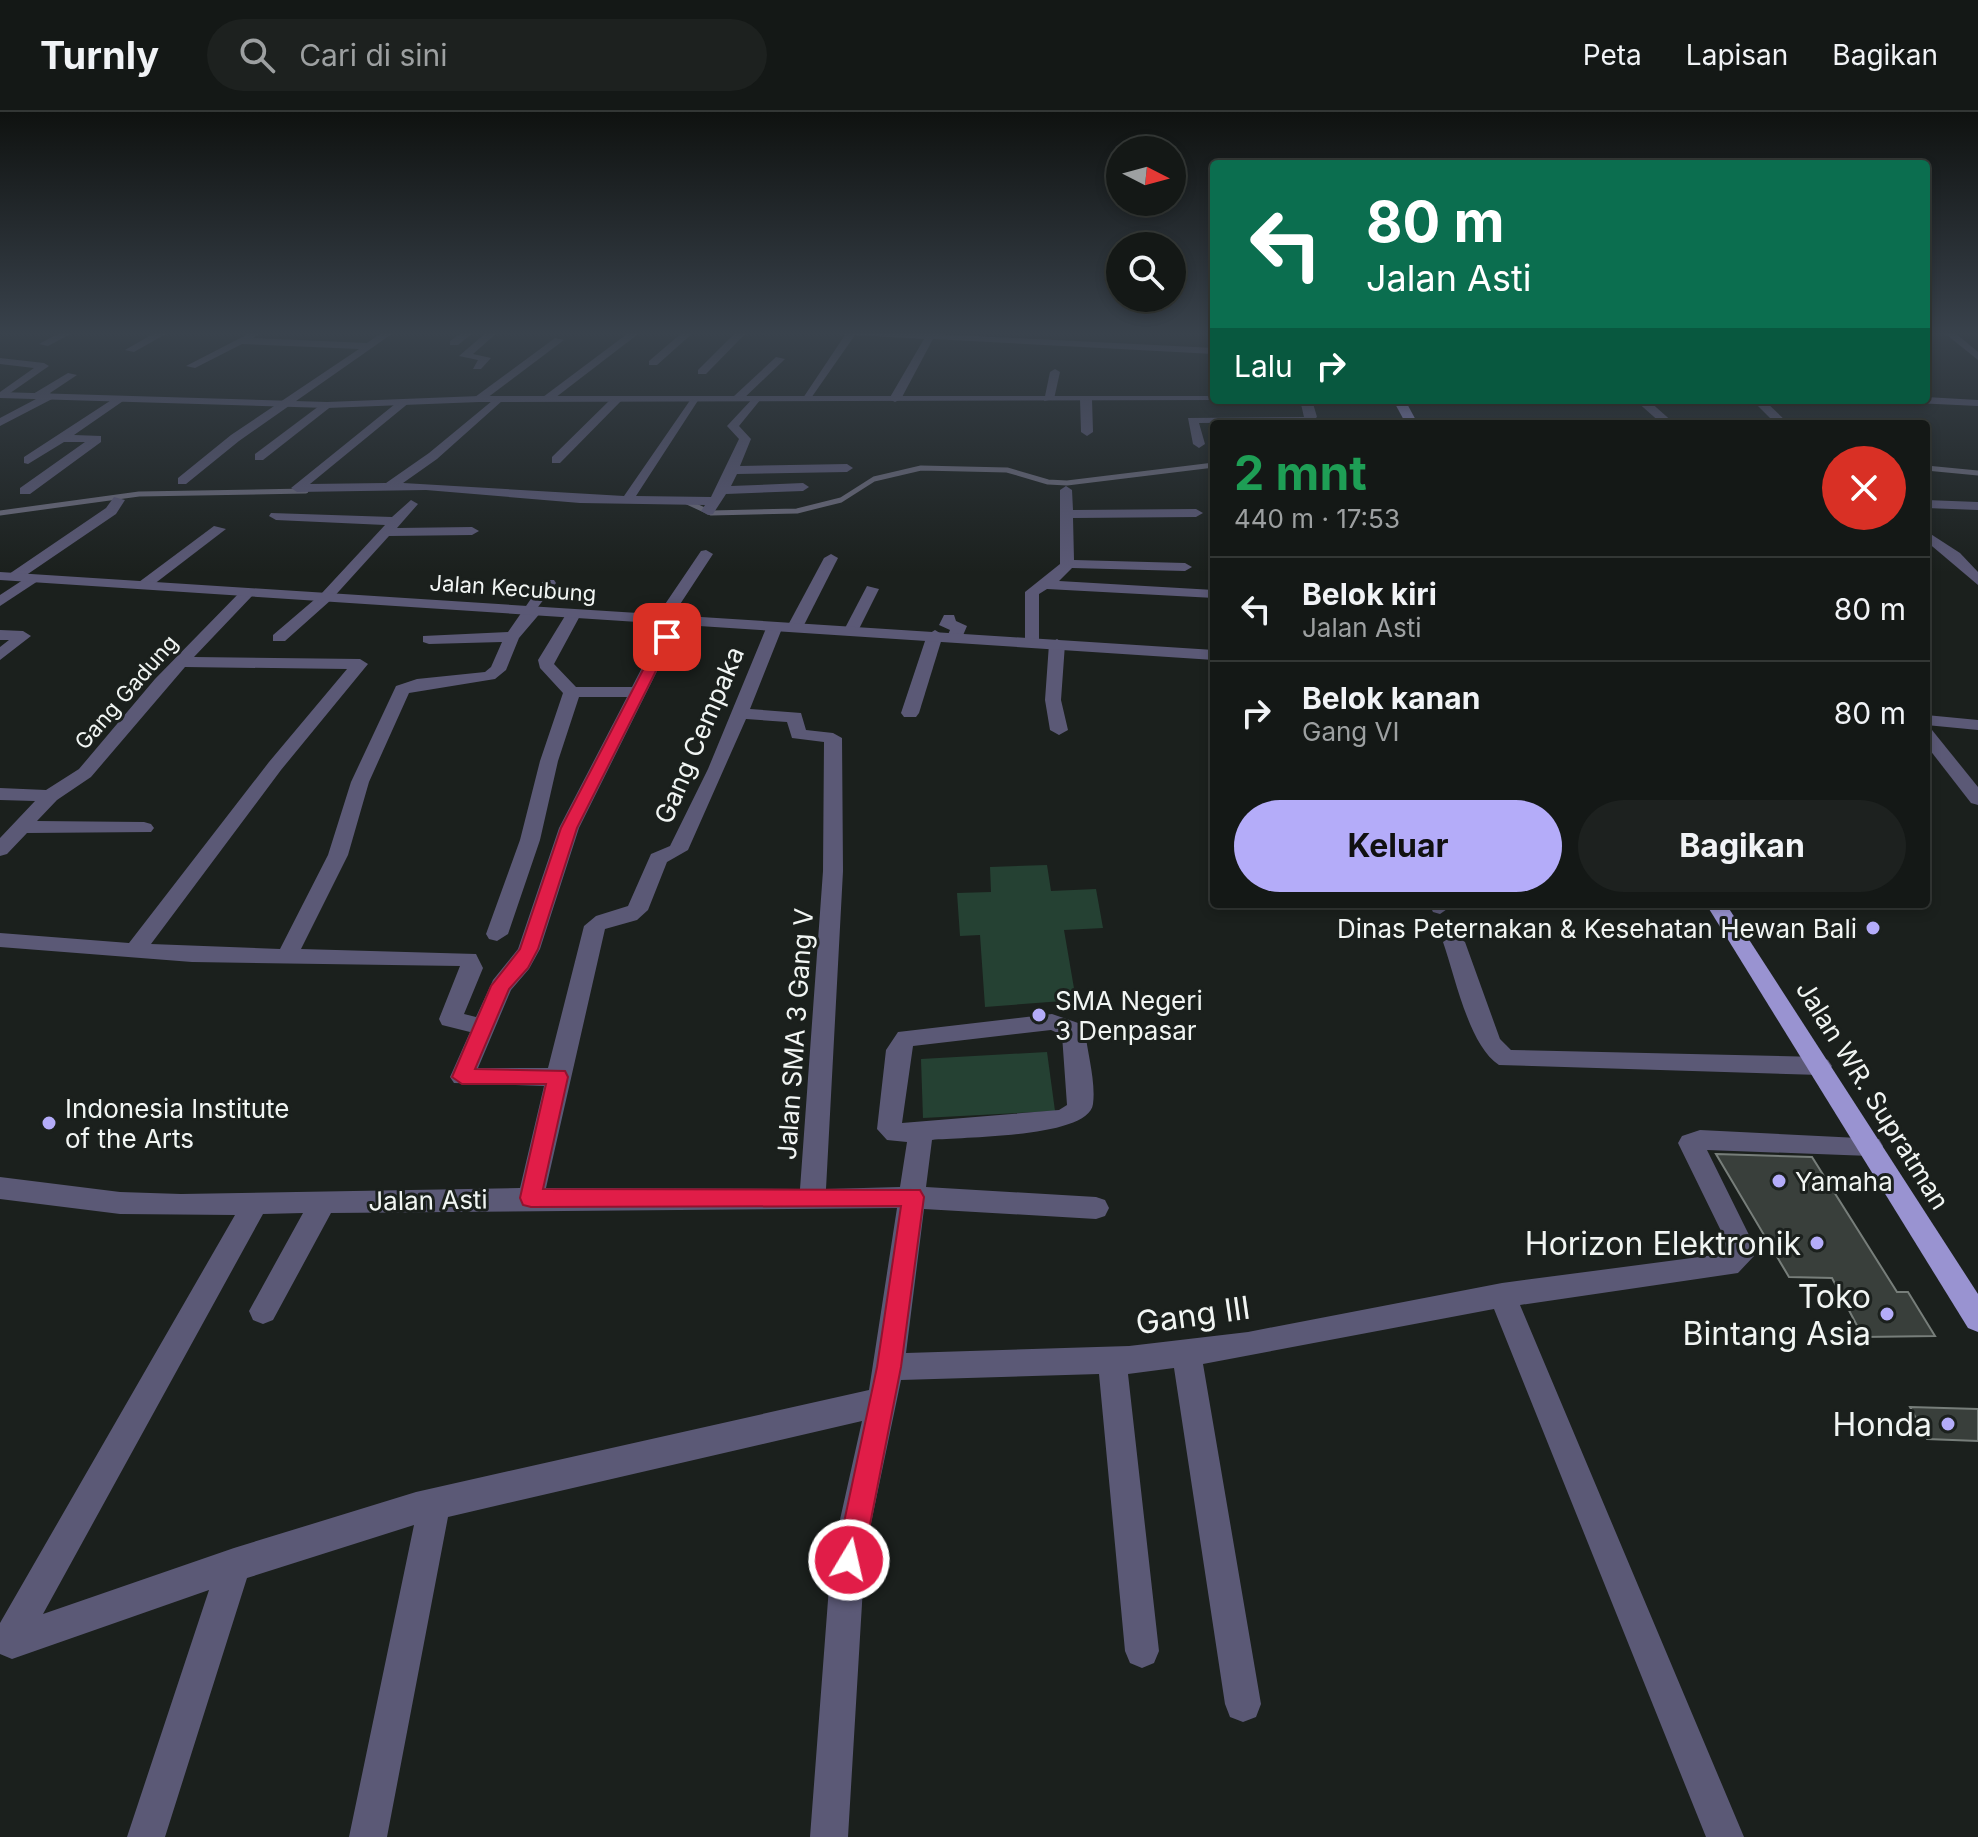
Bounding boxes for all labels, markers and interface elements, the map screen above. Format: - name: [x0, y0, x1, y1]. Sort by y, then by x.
- search box: [207, 19, 767, 91]
- text: Turnly: [40, 32, 159, 78]
- icon: search: [235, 33, 279, 77]
- text: Cari di sini: [299, 37, 448, 73]
- text: Peta: [1583, 38, 1642, 72]
- text: Lapisan: [1686, 38, 1788, 72]
- text: Bagikan: [1832, 38, 1938, 72]
- north arrow: [1106, 136, 1186, 216]
- map controls: [1106, 136, 1186, 312]
- text: 80 m: [1366, 188, 1505, 256]
- icon: left: [1234, 192, 1338, 296]
- button: search: [1106, 232, 1186, 312]
- text: Jalan Asti: [1366, 256, 1531, 300]
- icon: right: [1309, 344, 1353, 388]
- text: Lalu: [1234, 348, 1293, 384]
- text: 2 mnt: [1234, 443, 1367, 502]
- button: close: [1822, 446, 1906, 530]
- text: 440 m · 17:53: [1234, 503, 1400, 534]
- street label: Jalan Kecubung: [429, 569, 597, 607]
- text: Belok kiri: [1302, 576, 1437, 612]
- icon: left: [1234, 587, 1278, 631]
- text: 80 m: [1834, 591, 1906, 627]
- pin: [633, 603, 701, 671]
- text: Jalan Asti: [1302, 612, 1421, 643]
- icon: arrive: [645, 615, 689, 659]
- street label: Gang Gadung: [69, 629, 183, 755]
- street label: Gang Cempaka: [648, 642, 750, 828]
- text: Belok kanan: [1302, 680, 1480, 716]
- icon: right: [1234, 691, 1278, 735]
- text: 80 m: [1834, 695, 1906, 731]
- text: Gang VI: [1302, 716, 1400, 747]
- button: Keluar: [1234, 800, 1562, 892]
- button: Bagikan: [1578, 800, 1906, 892]
- street label: Jalan SMA 3 Gang V: [771, 907, 819, 1161]
- place label: Dinas Peternakan & Kesehatan Hewan Bali: [1337, 913, 1857, 944]
- marker: Dinas Peternakan & Kesehatan Hewan Bali: [1864, 919, 1882, 937]
- street label: Jalan WR. Supratman: [1790, 975, 1956, 1215]
- place label: SMA Negeri 3 Denpasar: [1055, 985, 1203, 1046]
- marker: SMA Negeri 3 Denpasar: [1030, 1006, 1048, 1024]
- place label: Indonesia Institute of the Arts: [65, 1093, 289, 1154]
- marker: Indonesia Institute of the Arts: [40, 1114, 58, 1132]
- place label: Yamaha: [1795, 1166, 1893, 1197]
- marker: Yamaha: [1770, 1172, 1788, 1190]
- street label: Jalan Asti: [368, 1183, 488, 1217]
- place label: Horizon Elektronik: [1525, 1224, 1801, 1263]
- marker: Horizon Elektronik: [1808, 1234, 1826, 1252]
- place label: Toko Bintang Asia: [1683, 1277, 1871, 1353]
- street label: Gang III: [1133, 1288, 1253, 1342]
- marker: Toko Bintang Asia: [1878, 1305, 1896, 1323]
- place label: Honda: [1833, 1405, 1932, 1444]
- marker: Honda: [1939, 1415, 1957, 1433]
- position arrow: [807, 1518, 891, 1602]

